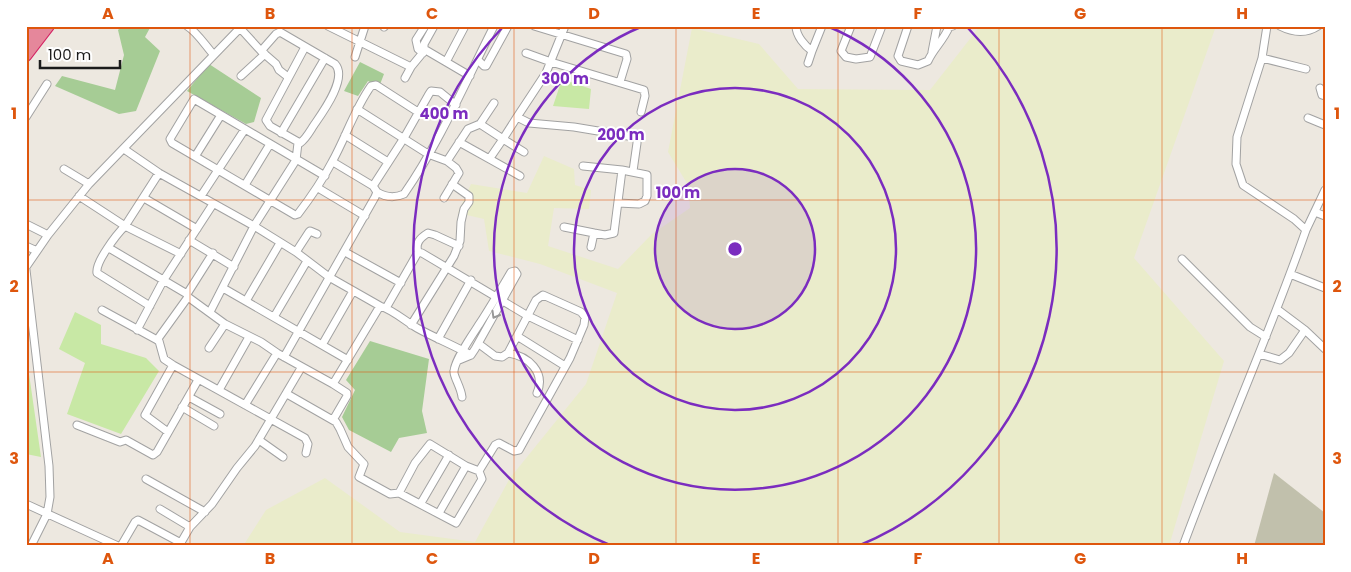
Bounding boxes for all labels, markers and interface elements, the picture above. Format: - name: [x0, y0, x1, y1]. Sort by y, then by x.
- text: A: [102, 2, 114, 25]
- text: B: [265, 2, 275, 25]
- text: C: [426, 2, 438, 25]
- text: D: [588, 2, 600, 25]
- text: E: [752, 2, 760, 25]
- text: F: [914, 2, 923, 25]
- text: G: [1074, 2, 1086, 25]
- text: H: [1236, 2, 1248, 25]
- scale bar: [40, 38, 120, 70]
- text: 100 m: [48, 44, 91, 65]
- text: 300 m: [541, 68, 589, 89]
- text: 1: [11, 102, 17, 125]
- text: 1: [1334, 102, 1340, 125]
- text: 400 m: [420, 103, 469, 124]
- text: 200 m: [597, 124, 645, 145]
- text: 100 m: [656, 182, 700, 203]
- centre of rings: [726, 240, 744, 258]
- text: 2: [9, 275, 19, 298]
- text: 2: [1332, 275, 1342, 298]
- one-way arrow: [491, 310, 501, 319]
- text: 3: [9, 447, 19, 470]
- text: 3: [1332, 447, 1342, 470]
- text: A: [102, 547, 114, 570]
- text: B: [265, 547, 275, 570]
- text: C: [426, 547, 438, 570]
- text: D: [588, 547, 600, 570]
- text: E: [752, 547, 760, 570]
- text: F: [914, 547, 923, 570]
- text: G: [1074, 547, 1086, 570]
- text: H: [1236, 547, 1248, 570]

